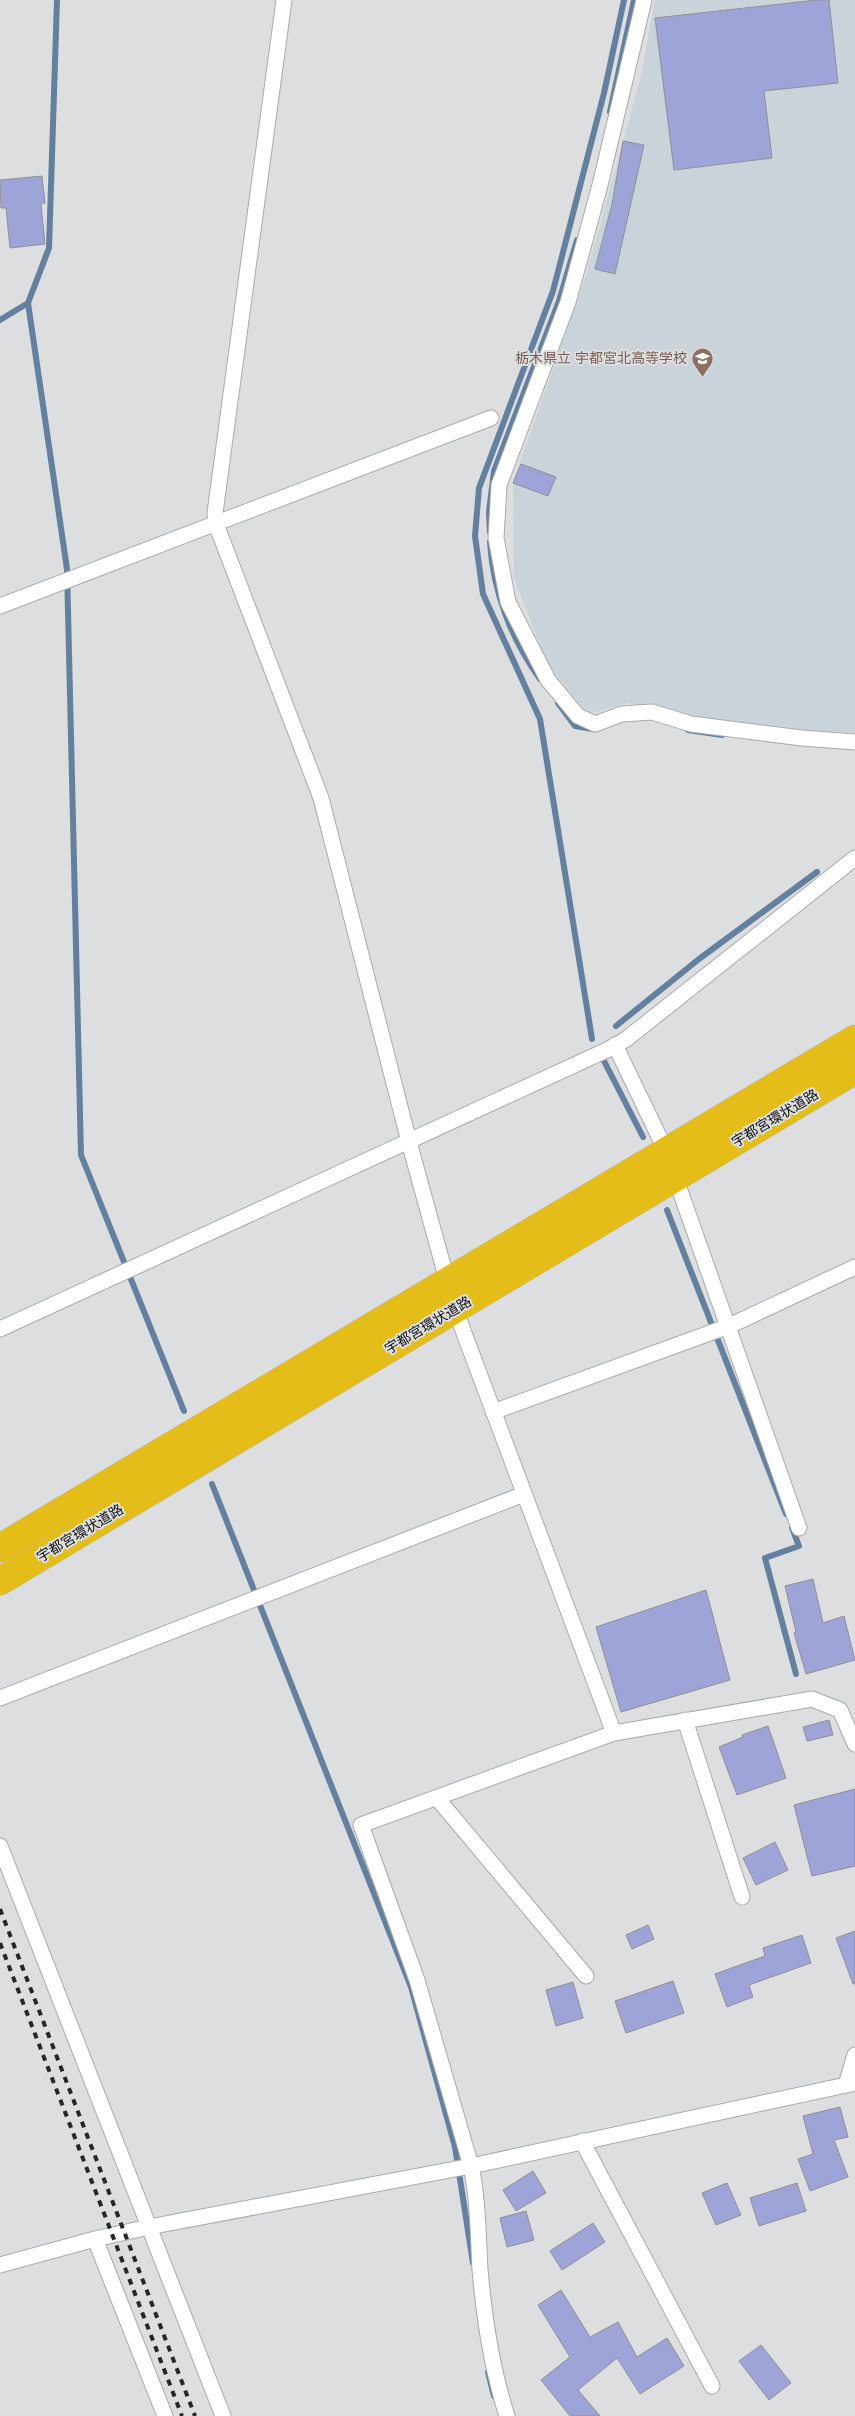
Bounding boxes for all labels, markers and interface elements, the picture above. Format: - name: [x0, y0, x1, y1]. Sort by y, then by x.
- school or university icon: 栃木県立 宇都宮北高等学校: [691, 346, 715, 377]
- place label: 栃木県立 宇都宮北高等学校: [515, 350, 687, 366]
- street label: 宇都宮環状道路: [729, 1086, 821, 1150]
- street label: 宇都宮環状道路: [382, 1293, 474, 1357]
- street label: 宇都宮環状道路: [34, 1501, 126, 1565]

